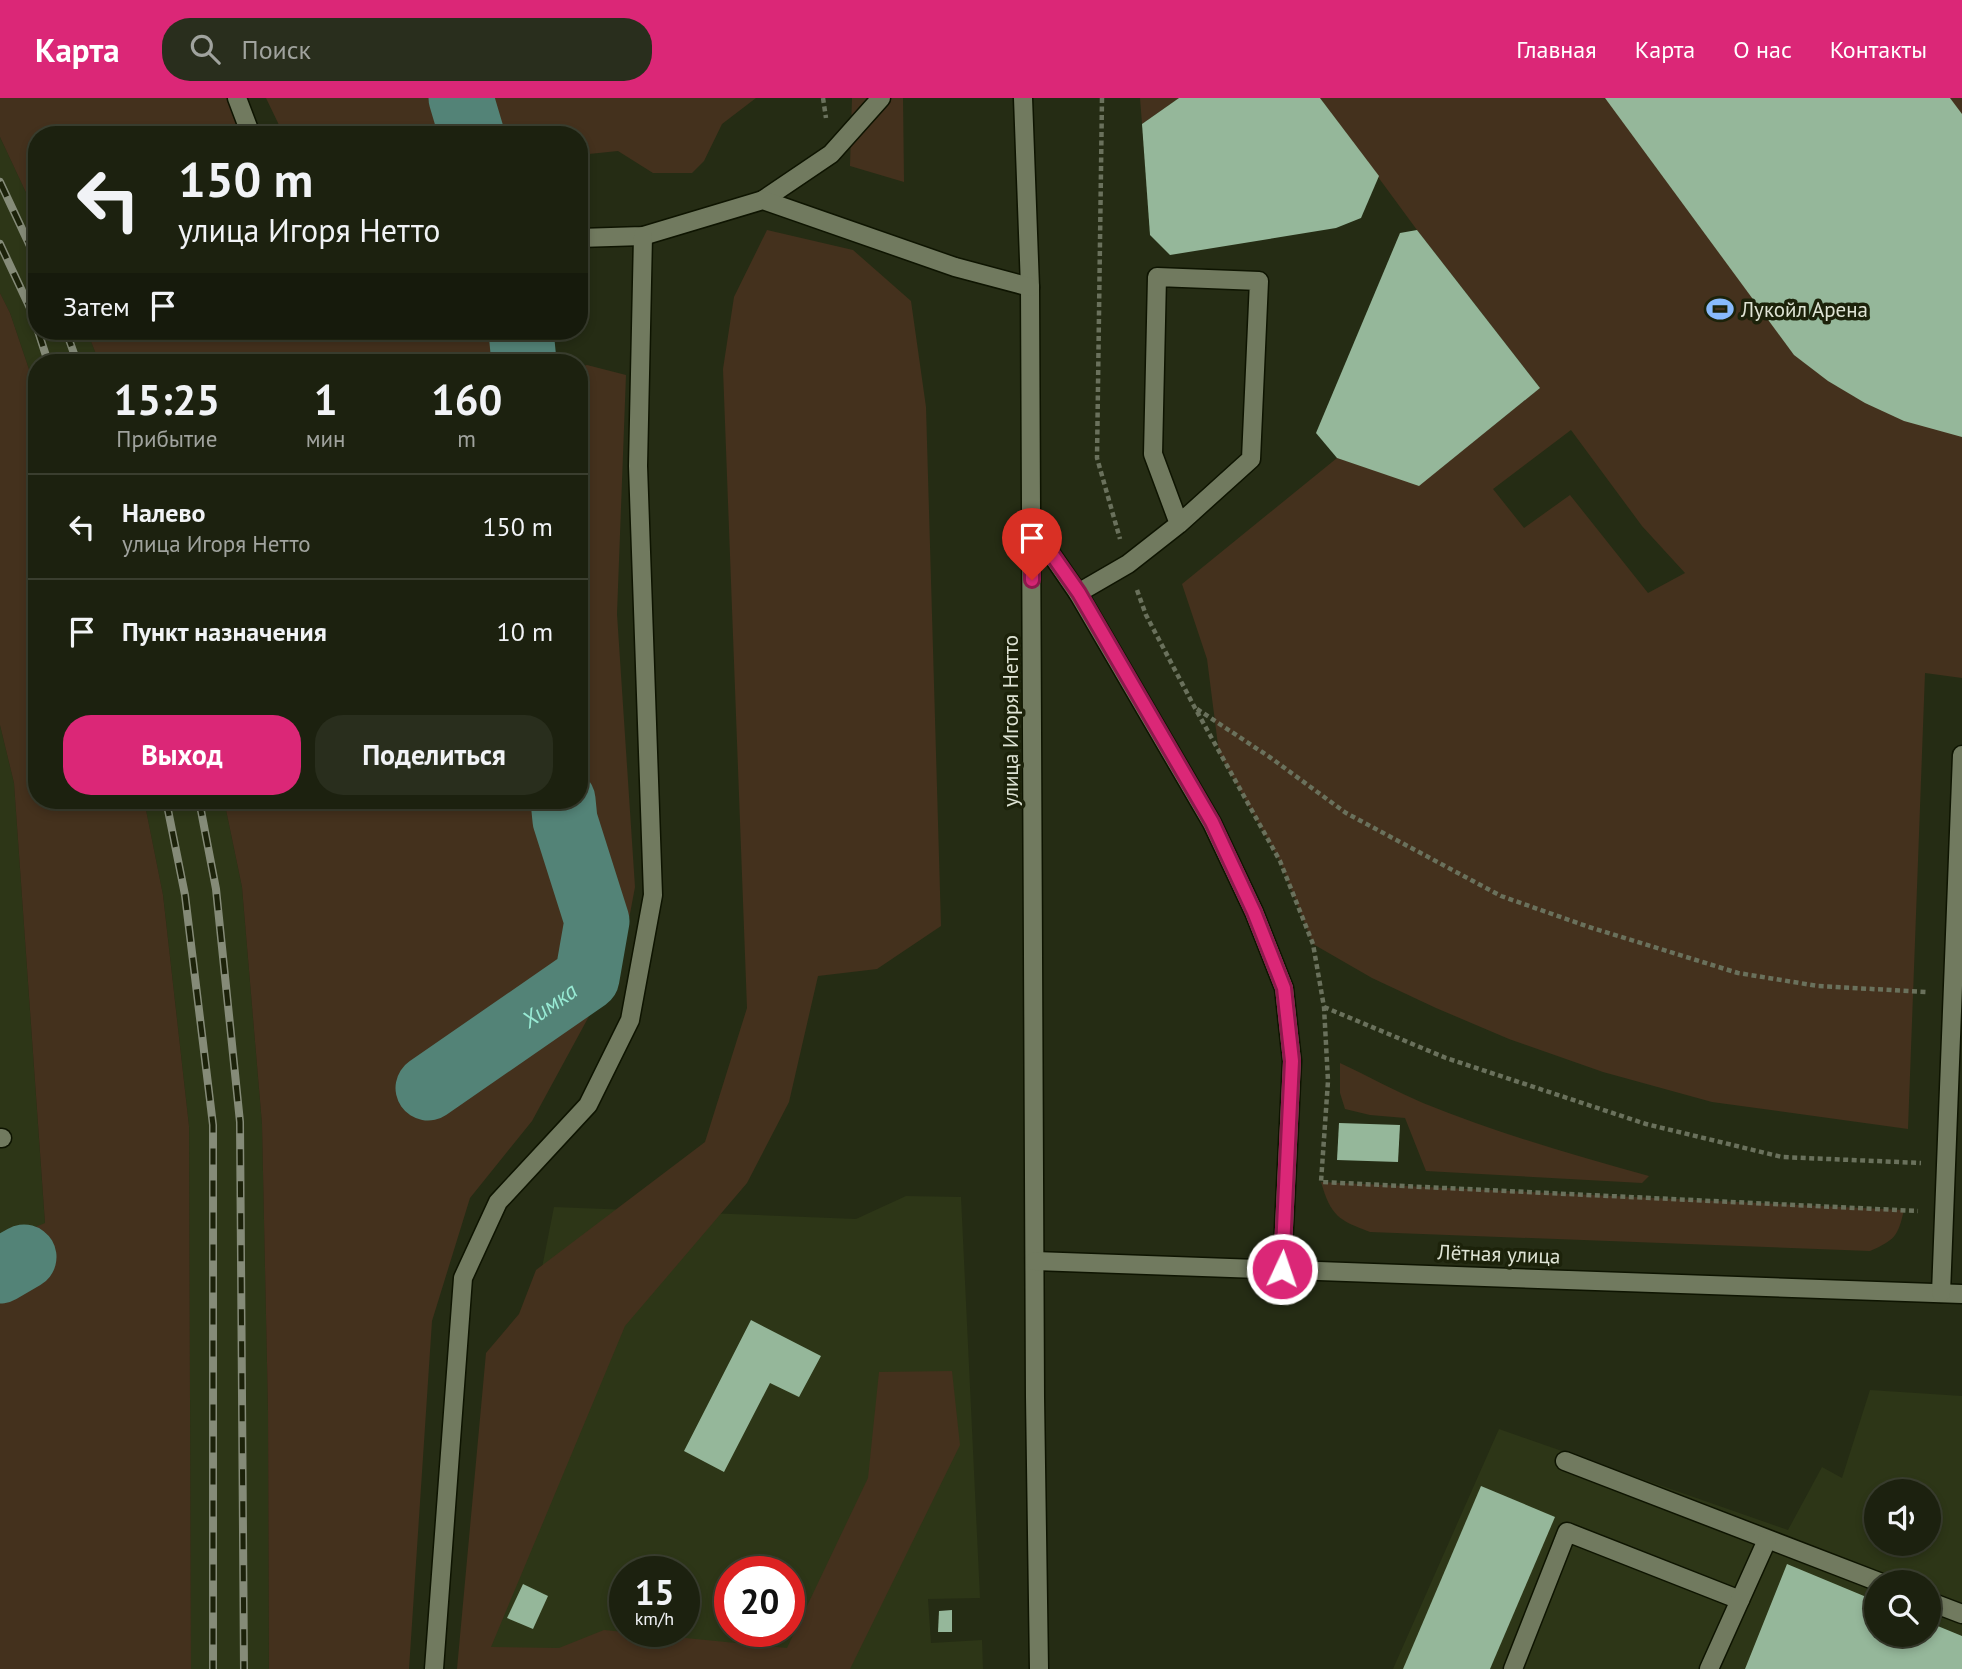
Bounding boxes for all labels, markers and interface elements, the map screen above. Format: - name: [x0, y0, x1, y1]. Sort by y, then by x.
- search box: [162, 18, 652, 81]
- text: Карта: [35, 28, 120, 71]
- icon: search: [186, 30, 224, 68]
- text: Поиск: [242, 33, 311, 66]
- text: Главная: [1516, 34, 1597, 65]
- text: Карта: [1635, 34, 1695, 65]
- text: О нас: [1733, 34, 1792, 65]
- text: Контакты: [1830, 34, 1927, 65]
- text: 150 m: [178, 147, 313, 211]
- icon: left: [63, 154, 154, 245]
- text: улица Игоря Нетто: [178, 209, 440, 251]
- icon: arrive: [144, 287, 182, 325]
- text: Затем: [63, 290, 130, 323]
- sports icon: Лукойл Арена: [1705, 294, 1735, 324]
- place label: Лукойл Арена: [1740, 296, 1868, 323]
- text: 15:25: [114, 372, 220, 427]
- text: 1: [314, 372, 337, 427]
- text: 160: [431, 372, 502, 427]
- text: Прибытие: [116, 424, 217, 453]
- text: мин: [306, 424, 345, 453]
- text: m: [457, 424, 476, 453]
- text: Налево: [122, 496, 206, 529]
- icon: left: [63, 508, 101, 546]
- pin: [1002, 508, 1062, 580]
- text: 150 m: [482, 510, 553, 543]
- icon: arrive: [1013, 519, 1051, 557]
- text: улица Игоря Нетто: [122, 529, 311, 558]
- icon: arrive: [63, 613, 101, 651]
- text: Пункт назначения: [122, 615, 327, 648]
- text: 10 m: [497, 615, 553, 648]
- street label: улица Игоря Нетто: [997, 635, 1024, 807]
- button: Выход: [63, 715, 301, 795]
- button: Поделиться: [315, 715, 553, 795]
- water label: Химка: [515, 975, 582, 1034]
- position arrow: [1245, 1232, 1319, 1306]
- street label: Лётная улица: [1436, 1238, 1561, 1270]
- map controls: [1864, 1479, 1941, 1647]
- button: sound: [1864, 1479, 1941, 1556]
- speed limit sign: 20: [714, 1556, 805, 1647]
- text: 15: [635, 1569, 674, 1615]
- button: search: [1864, 1570, 1941, 1647]
- text: km/h: [635, 1607, 674, 1630]

